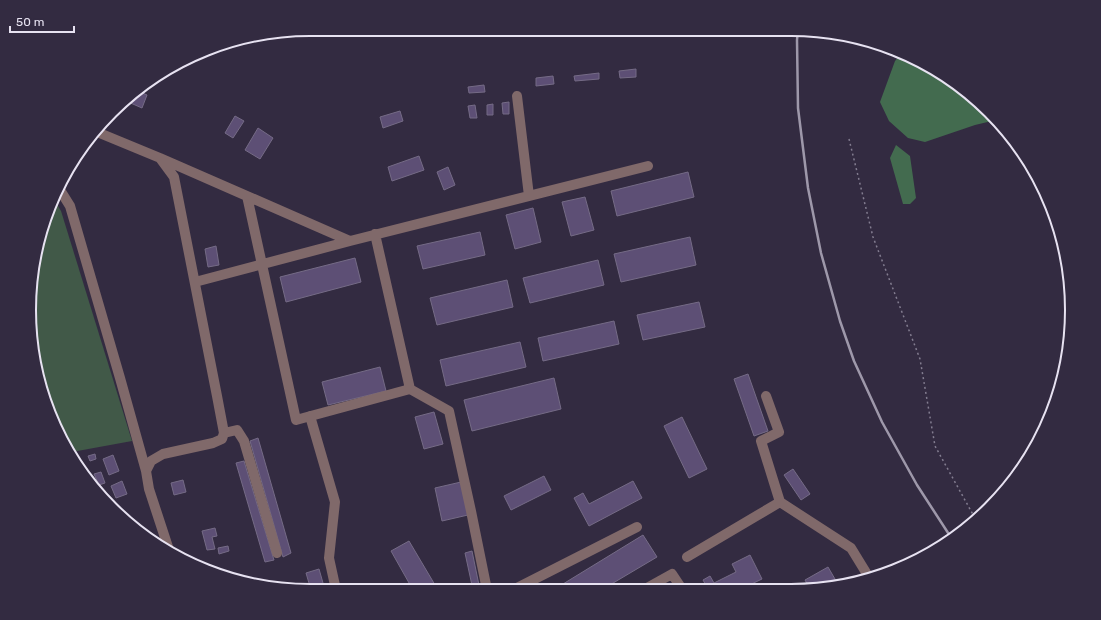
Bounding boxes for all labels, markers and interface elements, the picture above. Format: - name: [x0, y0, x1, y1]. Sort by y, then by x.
- scale bar: [10, 8, 74, 34]
- text: 50 m: [16, 15, 44, 29]

